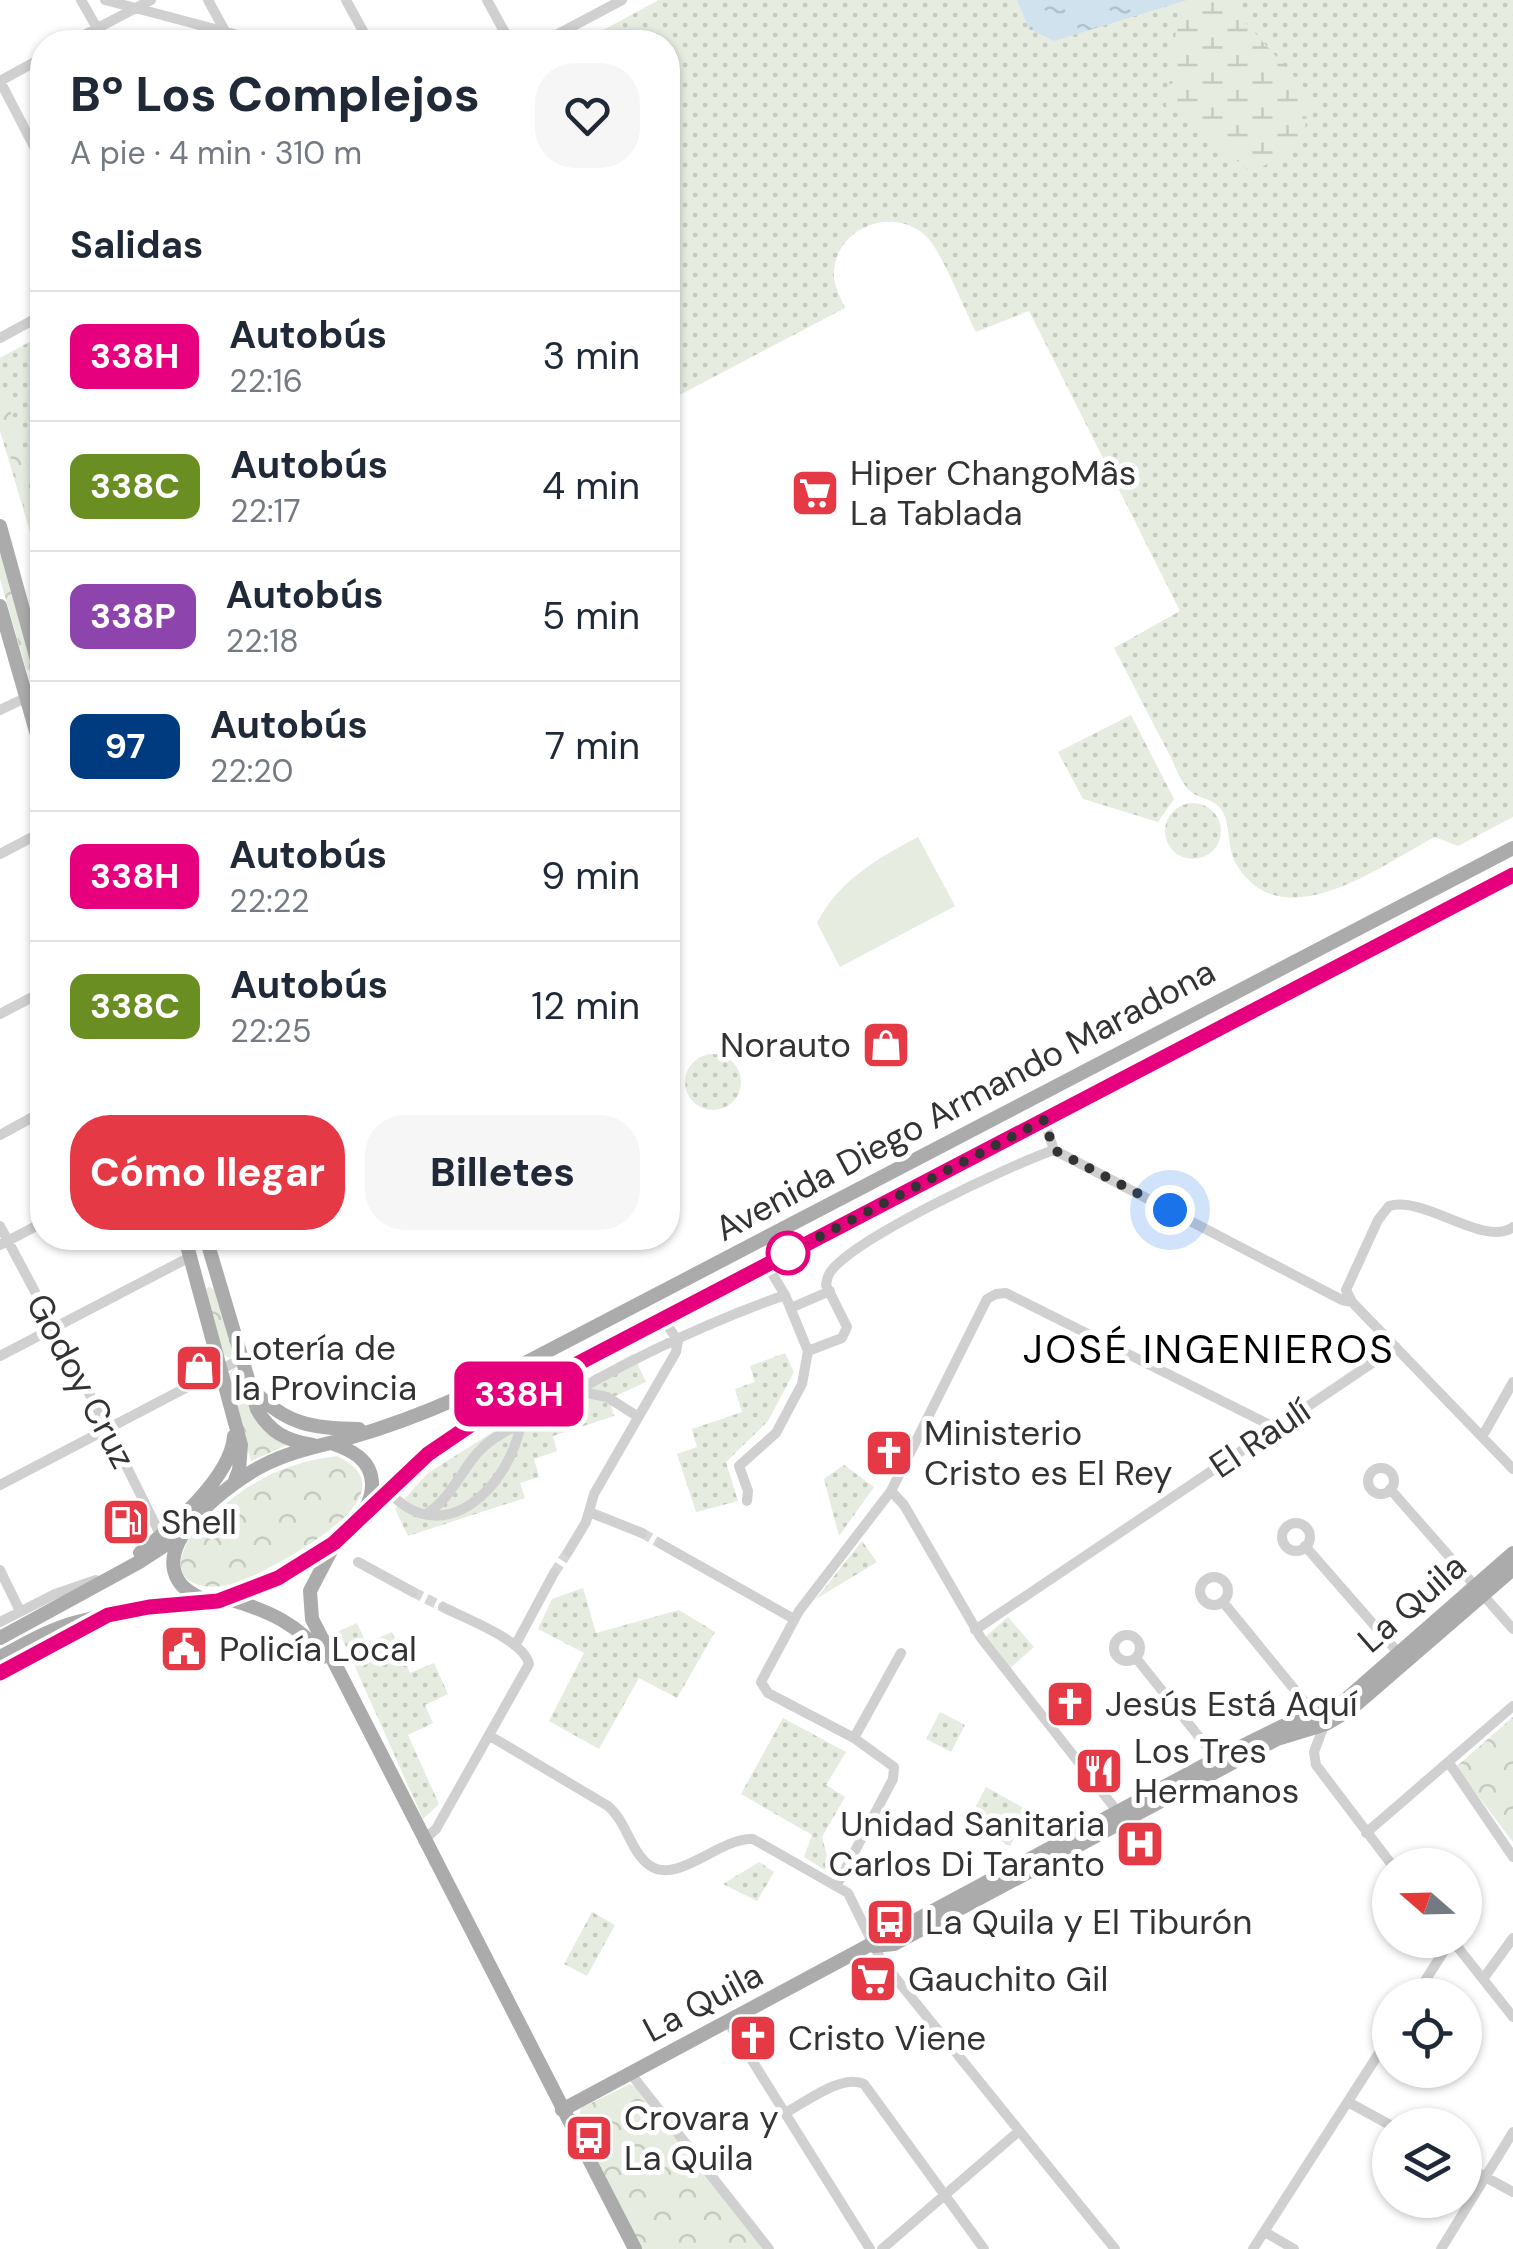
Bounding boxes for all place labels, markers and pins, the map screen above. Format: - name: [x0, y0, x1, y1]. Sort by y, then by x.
- place label: Hiper ChangoMâs La Tablada: [850, 450, 1136, 536]
- supermarket icon: Hiper ChangoMâs La Tablada: [789, 467, 841, 519]
- shop icon: Norauto: [860, 1019, 912, 1071]
- place label: Norauto: [720, 1022, 851, 1068]
- unlabelled marker: [767, 1232, 809, 1274]
- place label: Lotería de la Provincia: [234, 1325, 417, 1411]
- shop icon: Lotería de la Provincia: [173, 1342, 225, 1394]
- place label: Ministerio Cristo es El Rey: [924, 1410, 1173, 1496]
- church icon: Ministerio Cristo es El Rey: [863, 1427, 915, 1479]
- fuel station icon: Shell: [100, 1496, 152, 1548]
- place label: Shell: [161, 1499, 237, 1545]
- public building icon: Policía Local: [158, 1623, 210, 1675]
- place label: Policía Local: [219, 1626, 417, 1672]
- church icon: Jesús Está Aquí: [1044, 1678, 1096, 1730]
- place label: Jesús Está Aquí: [1105, 1681, 1358, 1727]
- place label: Los Tres Hermanos: [1134, 1728, 1299, 1814]
- restaurant icon: Los Tres Hermanos: [1073, 1745, 1125, 1797]
- place label: Unidad Sanitaria Carlos Di Taranto: [829, 1801, 1105, 1887]
- hospital icon: Unidad Sanitaria Carlos Di Taranto: [1114, 1818, 1166, 1870]
- bus stop icon: La Quila y El Tiburón: [864, 1896, 916, 1948]
- place label: La Quila y El Tiburón: [925, 1899, 1252, 1945]
- supermarket icon: Gauchito Gil: [847, 1953, 899, 2005]
- place label: Gauchito Gil: [908, 1956, 1108, 2002]
- church icon: Cristo Viene: [727, 2012, 779, 2064]
- place label: Cristo Viene: [788, 2015, 986, 2061]
- place label: Crovara y La Quila: [624, 2095, 779, 2181]
- bus stop icon: Crovara y La Quila: [563, 2112, 615, 2164]

